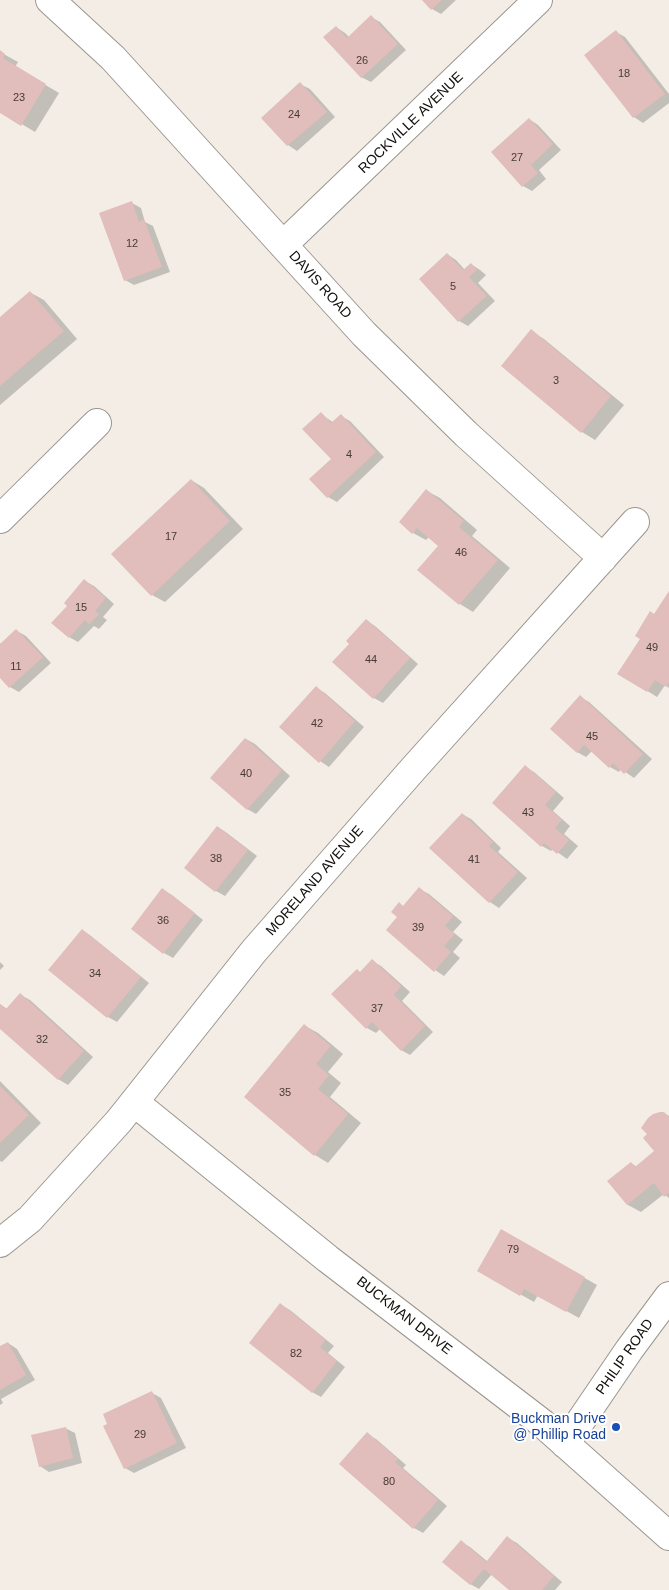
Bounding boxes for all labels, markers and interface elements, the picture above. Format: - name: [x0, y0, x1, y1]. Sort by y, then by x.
- house number: 26: [356, 54, 368, 68]
- house number: 18: [618, 67, 630, 81]
- street label: ROCKVILLE AVENUE: [355, 69, 467, 177]
- house number: 23: [13, 91, 25, 105]
- house number: 24: [288, 108, 300, 122]
- house number: 27: [511, 151, 523, 165]
- house number: 12: [126, 237, 138, 251]
- street label: DAVIS ROAD: [285, 248, 355, 322]
- house number: 5: [450, 280, 456, 294]
- house number: 3: [553, 374, 559, 388]
- house number: 4: [346, 448, 352, 462]
- house number: 17: [165, 530, 177, 544]
- house number: 46: [455, 546, 467, 560]
- house number: 15: [75, 601, 87, 615]
- house number: 49: [646, 641, 658, 655]
- house number: 44: [365, 653, 377, 667]
- house number: 11: [10, 660, 22, 674]
- house number: 42: [311, 717, 323, 731]
- house number: 45: [586, 730, 598, 744]
- house number: 40: [240, 767, 252, 781]
- house number: 43: [522, 806, 534, 820]
- street label: MORELAND AVENUE: [263, 823, 367, 939]
- house number: 38: [210, 852, 222, 866]
- house number: 41: [468, 853, 480, 867]
- house number: 36: [157, 914, 169, 928]
- house number: 39: [412, 921, 424, 935]
- house number: 34: [89, 967, 101, 981]
- house number: 37: [371, 1002, 383, 1016]
- house number: 32: [36, 1033, 48, 1047]
- house number: 35: [279, 1086, 291, 1100]
- house number: 79: [507, 1243, 519, 1257]
- street label: BUCKMAN DRIVE: [353, 1273, 455, 1359]
- street label: PHILIP ROAD: [593, 1316, 657, 1398]
- house number: 82: [290, 1347, 302, 1361]
- place label: Buckman Drive @ Phillip Road: [511, 1411, 606, 1444]
- marker: Buckman Drive @ Phillip Road: [610, 1421, 622, 1433]
- house number: 29: [134, 1428, 146, 1442]
- house number: 80: [383, 1475, 395, 1489]

